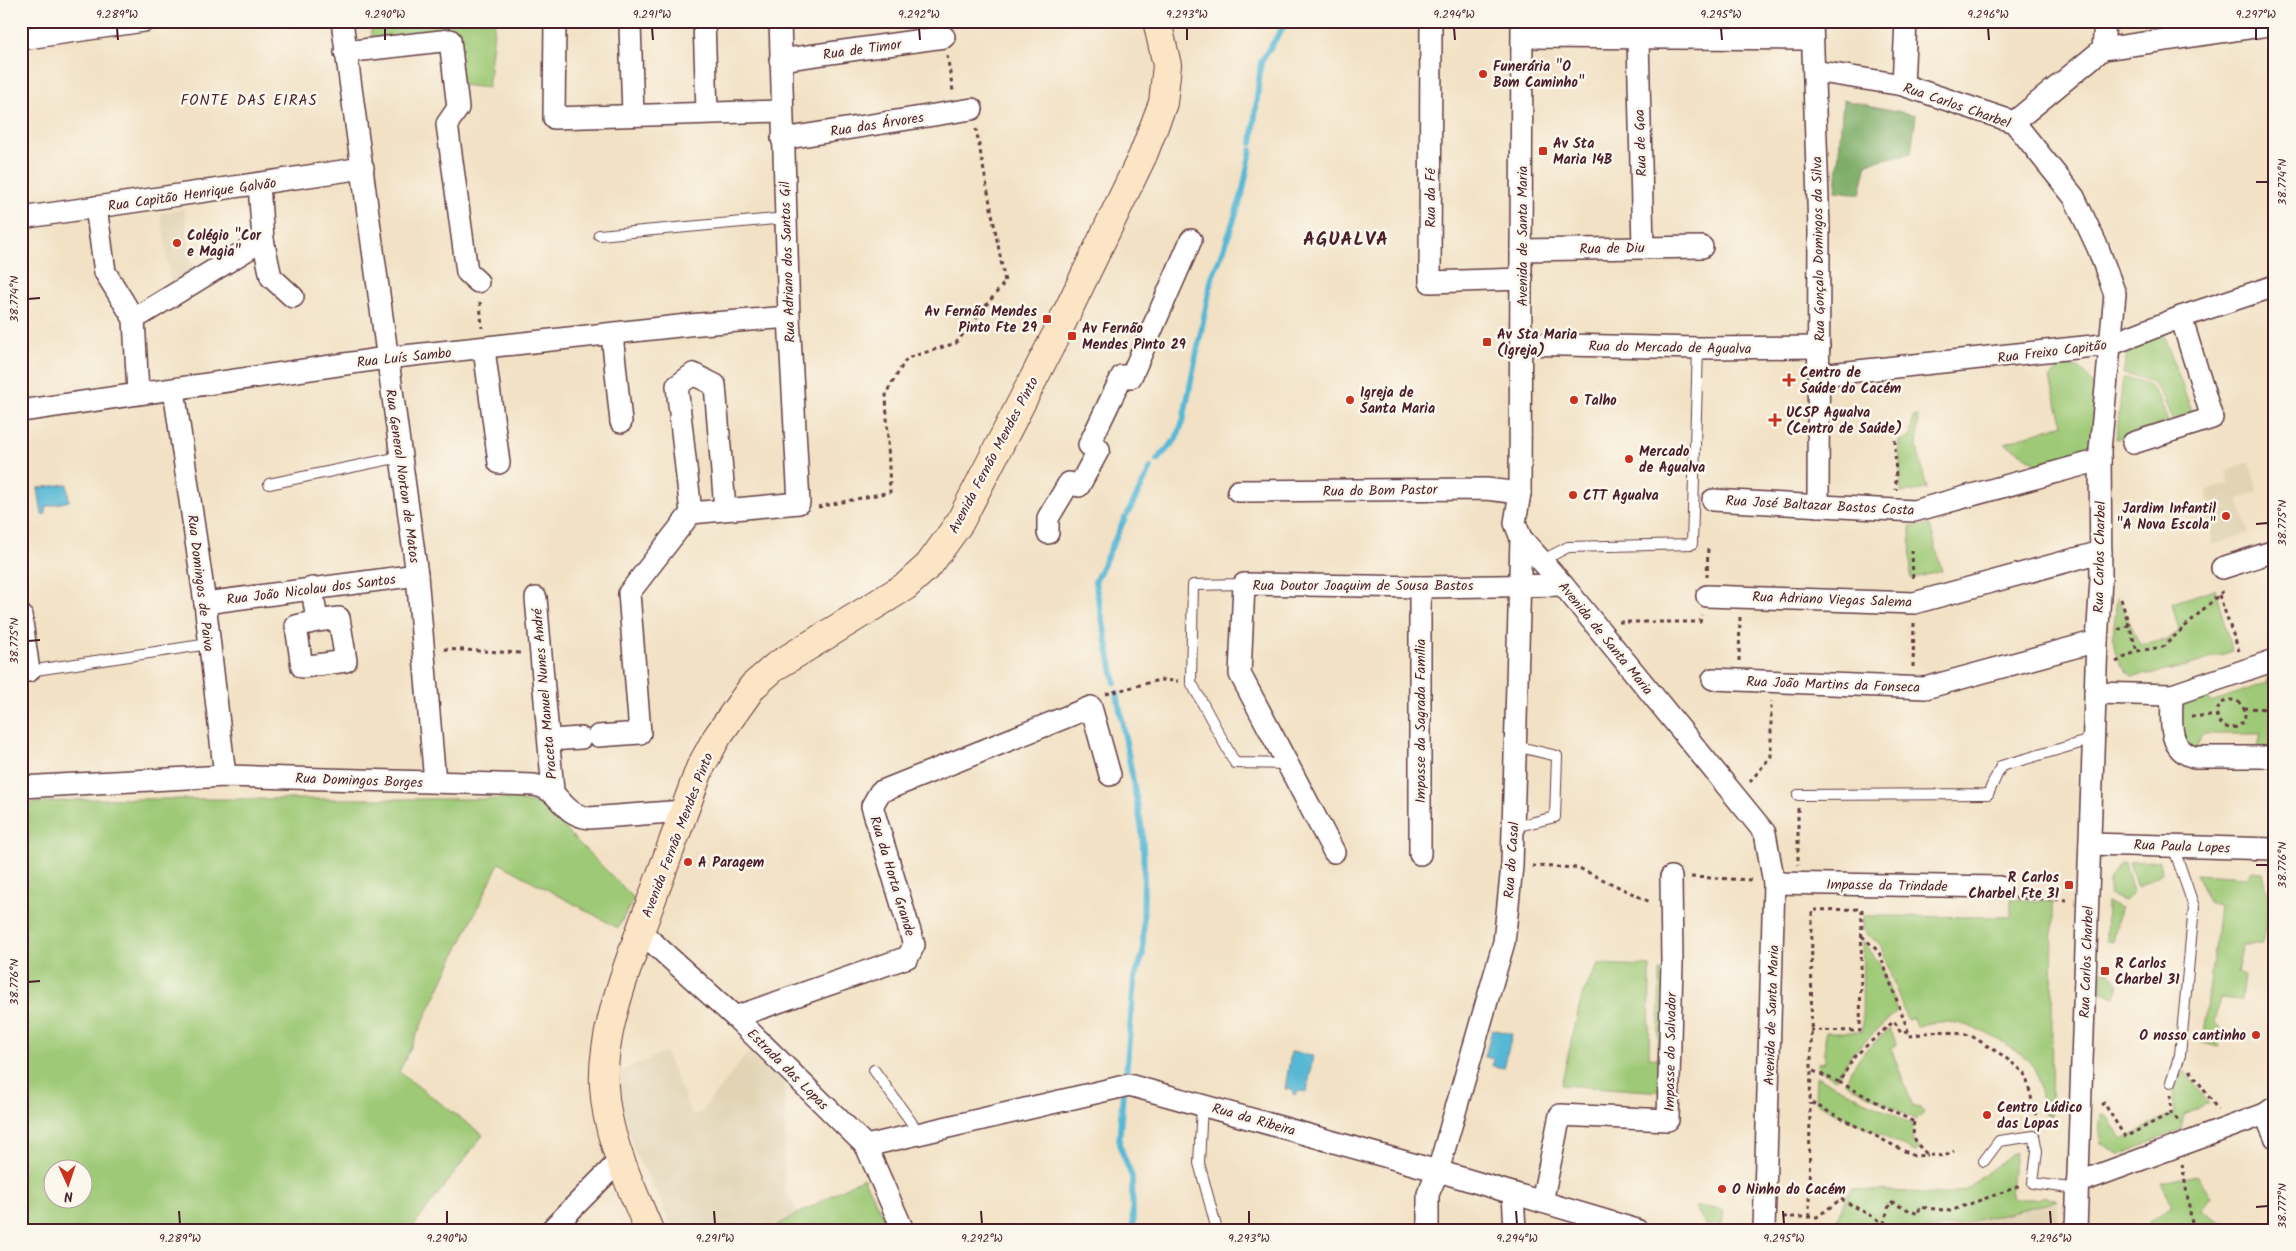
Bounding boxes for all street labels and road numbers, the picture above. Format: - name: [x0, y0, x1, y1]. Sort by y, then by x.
- street label: Rua de Timor: [822, 33, 904, 66]
- street label: Rua Carlos Charbel: [1900, 77, 2014, 135]
- street label: Rua das Árvores: [829, 107, 926, 143]
- street label: Rua de Goa: [1629, 109, 1653, 177]
- street label: Rua Gonçalo Domingos da Silva: [1806, 156, 1832, 342]
- street label: Avenida de Santa Maria: [1512, 166, 1534, 306]
- street label: Rua da Fé: [1420, 167, 1442, 228]
- street label: Rua Capitão Henrique Galvão: [107, 172, 278, 218]
- street label: Rua Adriano dos Santos Gil: [774, 180, 802, 343]
- street label: Rua de Diu: [1579, 237, 1645, 261]
- street label: Rua Freixo Capitão: [1996, 334, 2108, 370]
- street label: Rua do Mercado de Agualva: [1588, 336, 1752, 360]
- street label: Rua Luís Sambo: [356, 342, 453, 374]
- street label: Avenida Fernão Mendes Pinto: [943, 373, 1045, 538]
- street label: Rua General Norton de Matos: [379, 388, 425, 565]
- street label: Rua do Bom Pastor: [1323, 479, 1439, 503]
- street label: Rua José Baltazar Bastos Costa: [1725, 490, 1915, 522]
- street label: Rua Carlos Charbel: [2088, 500, 2112, 613]
- street label: Rua Domingos de Paiva: [181, 513, 219, 653]
- street label: Rua João Nicolau dos Santos: [225, 569, 397, 611]
- street label: Rua Doutor Joaquim de Sousa Bastos: [1253, 575, 1473, 597]
- street label: Avenida de Santa Maria: [1552, 577, 1658, 700]
- street label: Rua Adriano Viegas Salema: [1752, 586, 1912, 614]
- street label: Praceta Manuel Nunes André: [526, 607, 563, 780]
- street label: Impasse da Sagrada Família: [1410, 639, 1432, 803]
- street label: Rua João Martins da Fonseca: [1746, 671, 1920, 699]
- street label: Avenida Fernão Mendes Pinto: [636, 750, 720, 921]
- street label: Rua Domingos Borges: [295, 768, 423, 794]
- street label: Rua da Horta Grande: [863, 813, 921, 940]
- street label: Rua do Casal: [1498, 820, 1526, 899]
- street label: Rua Paula Lopes: [2133, 834, 2231, 860]
- street label: Impasse da Trindade: [1826, 874, 1949, 898]
- street label: Rua Carlos Charbel: [2074, 905, 2100, 1018]
- street label: Avenida de Santa Maria: [1759, 944, 1785, 1086]
- street label: Impasse do Salvador: [1659, 991, 1683, 1112]
- street label: Estrada das Lopas: [741, 1024, 833, 1116]
- street label: Rua da Ribeira: [1209, 1098, 1298, 1142]

